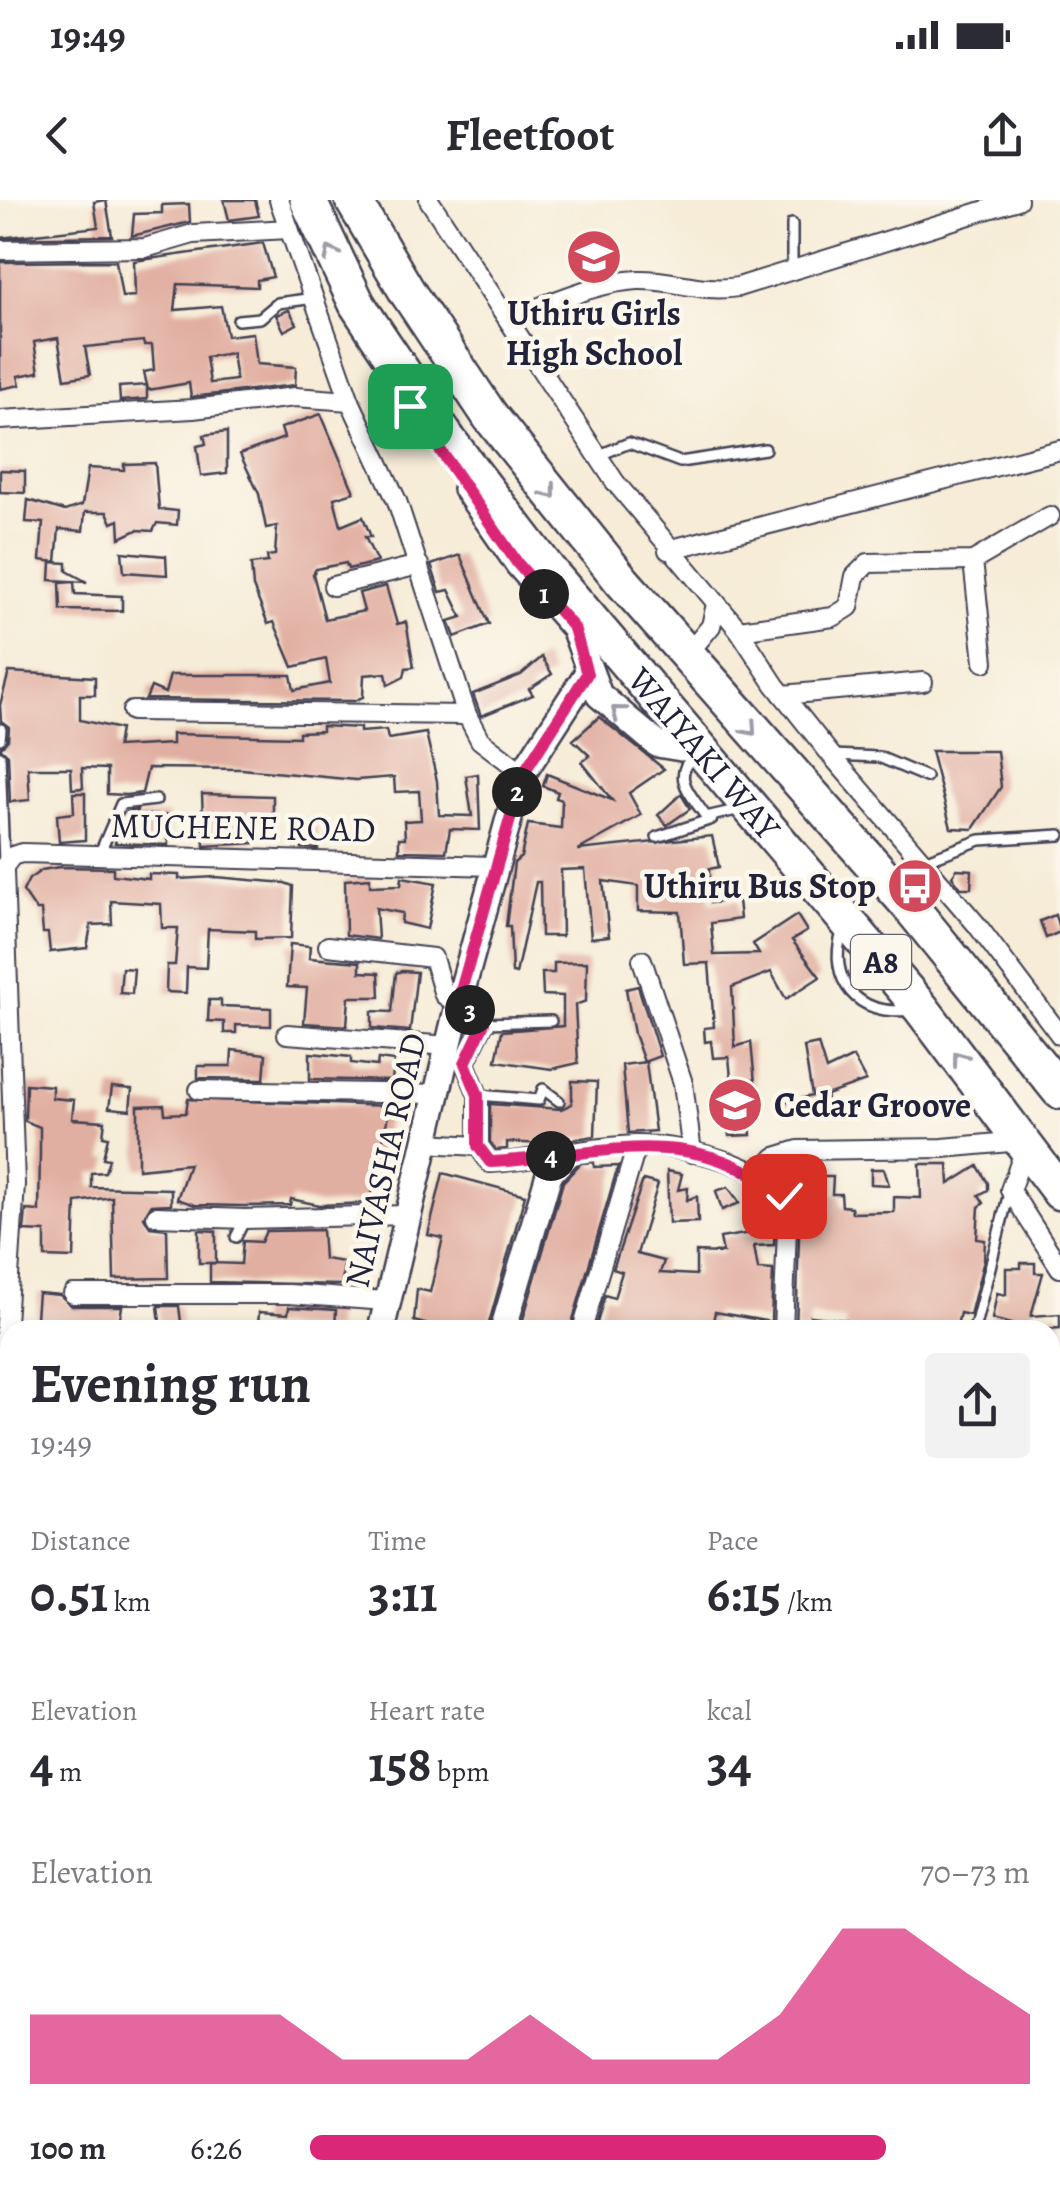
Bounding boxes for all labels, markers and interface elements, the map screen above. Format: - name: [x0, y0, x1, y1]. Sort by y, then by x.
- text: 19:49: [50, 9, 126, 61]
- text: Fleetfoot: [446, 104, 614, 166]
- icon: back: [30, 108, 85, 163]
- icon: share: [975, 108, 1030, 163]
- school or university icon: Uthiru Girls High School: [564, 227, 624, 287]
- one-way arrow: [324, 245, 344, 263]
- place label: Uthiru Girls High School: [506, 289, 682, 377]
- pin: [368, 364, 453, 449]
- icon: arrive: [383, 379, 438, 434]
- one-way arrow: [538, 481, 556, 499]
- pin: 1: [519, 569, 569, 619]
- text: 1: [539, 575, 549, 613]
- street label: WAIYAKI WAY: [616, 656, 792, 851]
- one-way arrow: [611, 706, 629, 724]
- one-way arrow: [739, 717, 757, 736]
- pin: 2: [492, 767, 542, 817]
- text: 2: [510, 773, 524, 811]
- street label: MUCHENE ROAD: [110, 801, 376, 853]
- bus stop icon: Uthiru Bus Stop: [885, 856, 945, 916]
- place label: Uthiru Bus Stop: [644, 862, 876, 910]
- road number: A8: [851, 935, 911, 989]
- pin: 3: [445, 985, 495, 1035]
- text: 3: [464, 991, 476, 1029]
- street label: NAIVASHA ROAD: [332, 1028, 438, 1292]
- one-way arrow: [953, 1051, 970, 1069]
- school or university icon: Cedar Groove: [705, 1075, 765, 1135]
- place label: Cedar Groove: [774, 1081, 971, 1129]
- pin: 4: [526, 1131, 576, 1181]
- text: 4: [544, 1137, 558, 1175]
- pin: [742, 1154, 827, 1239]
- icon: check: [757, 1169, 812, 1224]
- text: Evening run: [30, 1346, 311, 1421]
- button: share: [925, 1353, 1030, 1458]
- text: 19:49: [30, 1421, 92, 1465]
- text: Distance: [30, 1522, 130, 1560]
- text: Time: [368, 1522, 427, 1560]
- text: Pace: [707, 1522, 759, 1560]
- text: 0.51: [30, 1560, 108, 1628]
- text: 3:11: [368, 1560, 438, 1628]
- text: 6:15: [707, 1560, 781, 1628]
- text: km: [108, 1583, 151, 1621]
- text: /km: [781, 1583, 833, 1621]
- text: Elevation: [30, 1692, 137, 1730]
- text: Heart rate: [368, 1692, 485, 1730]
- text: kcal: [707, 1692, 752, 1730]
- text: 4: [30, 1730, 54, 1798]
- text: 158: [368, 1730, 432, 1798]
- text: 34: [707, 1730, 752, 1798]
- text: m: [54, 1753, 82, 1791]
- text: bpm: [432, 1753, 489, 1791]
- text: Elevation: [30, 1850, 153, 1894]
- text: 70–73 m: [920, 1850, 1030, 1894]
- text: 100 m: [30, 2126, 106, 2170]
- text: 6:26: [190, 2126, 242, 2170]

